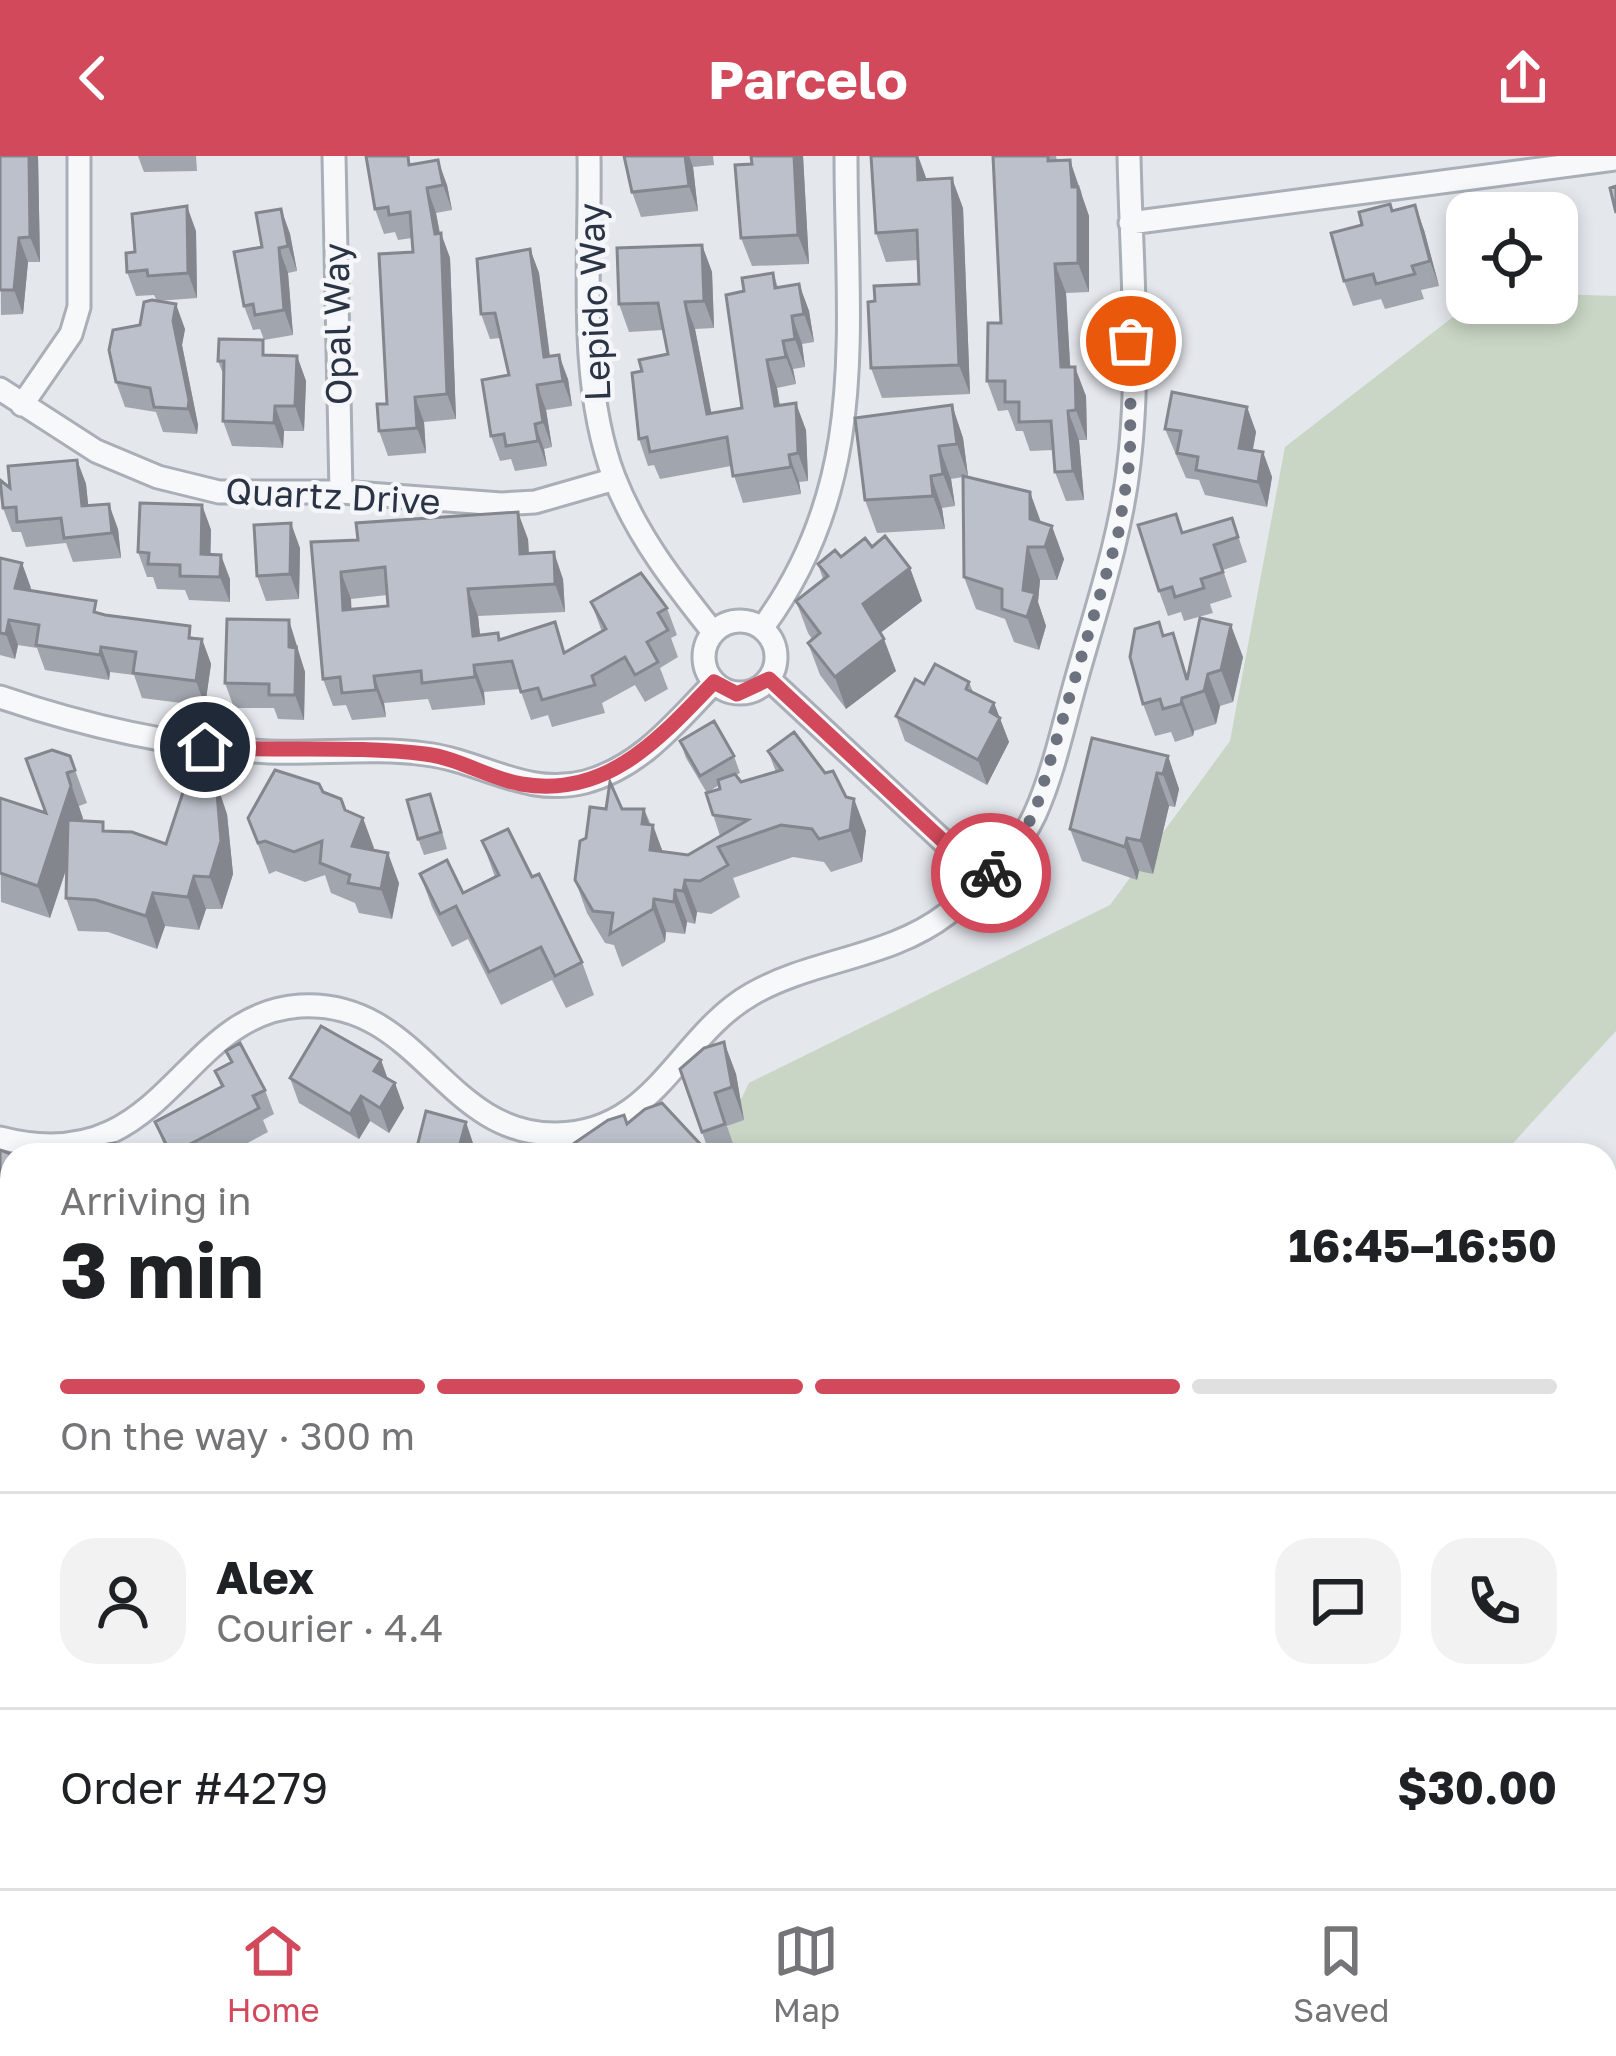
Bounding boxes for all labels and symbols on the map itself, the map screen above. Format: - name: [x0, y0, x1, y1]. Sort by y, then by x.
- street label: Lepido Way: [569, 202, 618, 402]
- street label: Opal Way: [314, 242, 359, 406]
- pin: [1080, 290, 1182, 392]
- street label: Quartz Drive: [224, 468, 442, 523]
- pin: [154, 696, 256, 798]
- courier: [931, 813, 1051, 933]

